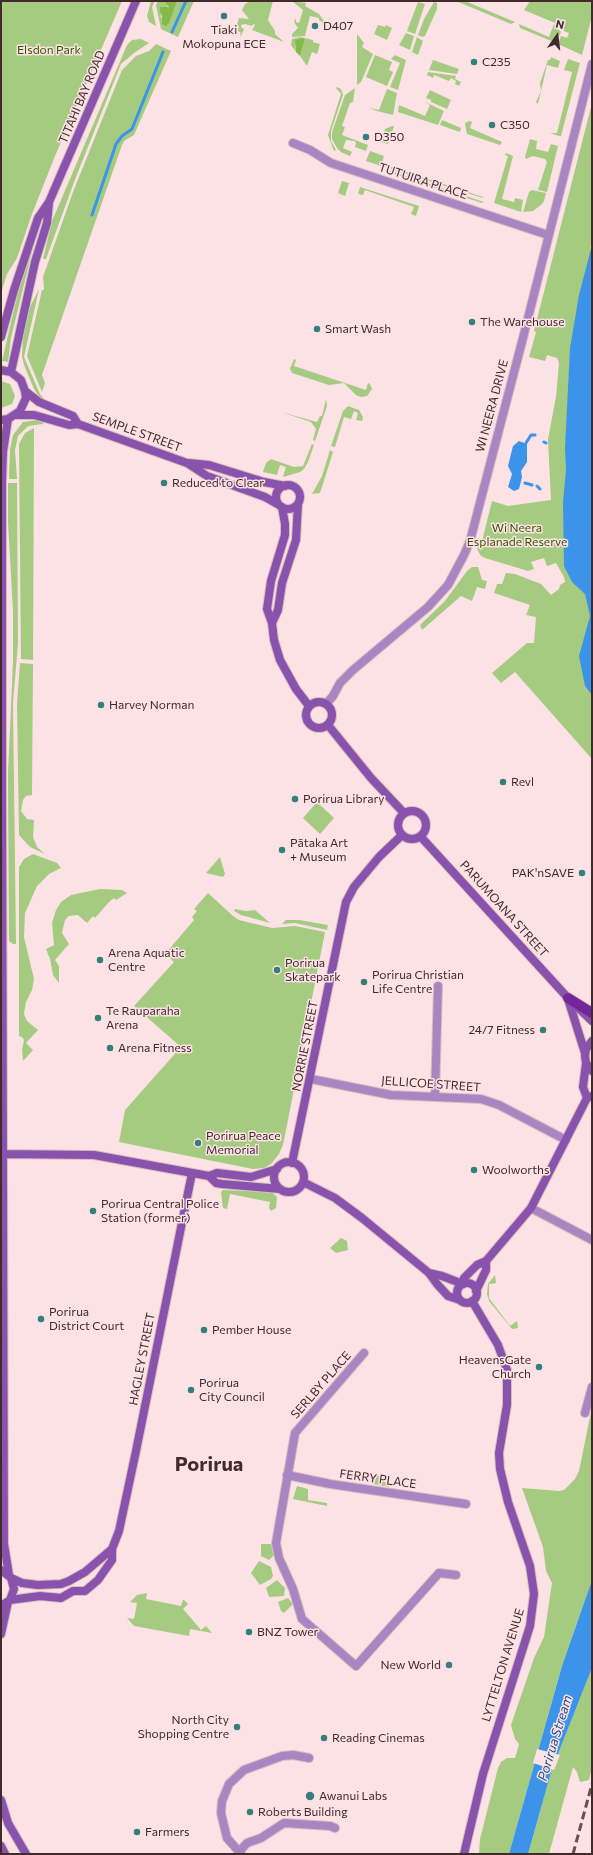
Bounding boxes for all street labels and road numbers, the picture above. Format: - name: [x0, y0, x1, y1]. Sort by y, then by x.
- street label: TITAHI BAY ROAD: [56, 48, 108, 146]
- street label: TUTUIRA PLACE: [377, 160, 469, 202]
- street label: WI NEERA DRIVE: [473, 358, 511, 454]
- street label: SEMPLE STREET: [90, 409, 184, 455]
- street label: PARUMOANA STREET: [457, 858, 551, 960]
- street label: NORRIE STREET: [289, 999, 321, 1093]
- street label: JELLICOE STREET: [381, 1073, 481, 1095]
- street label: HAGLEY STREET: [126, 1311, 158, 1407]
- street label: SERLBY PLACE: [288, 1348, 354, 1422]
- street label: FERRY PLACE: [339, 1466, 417, 1492]
- street label: LYTTELTON AVENUE: [479, 1607, 527, 1723]

